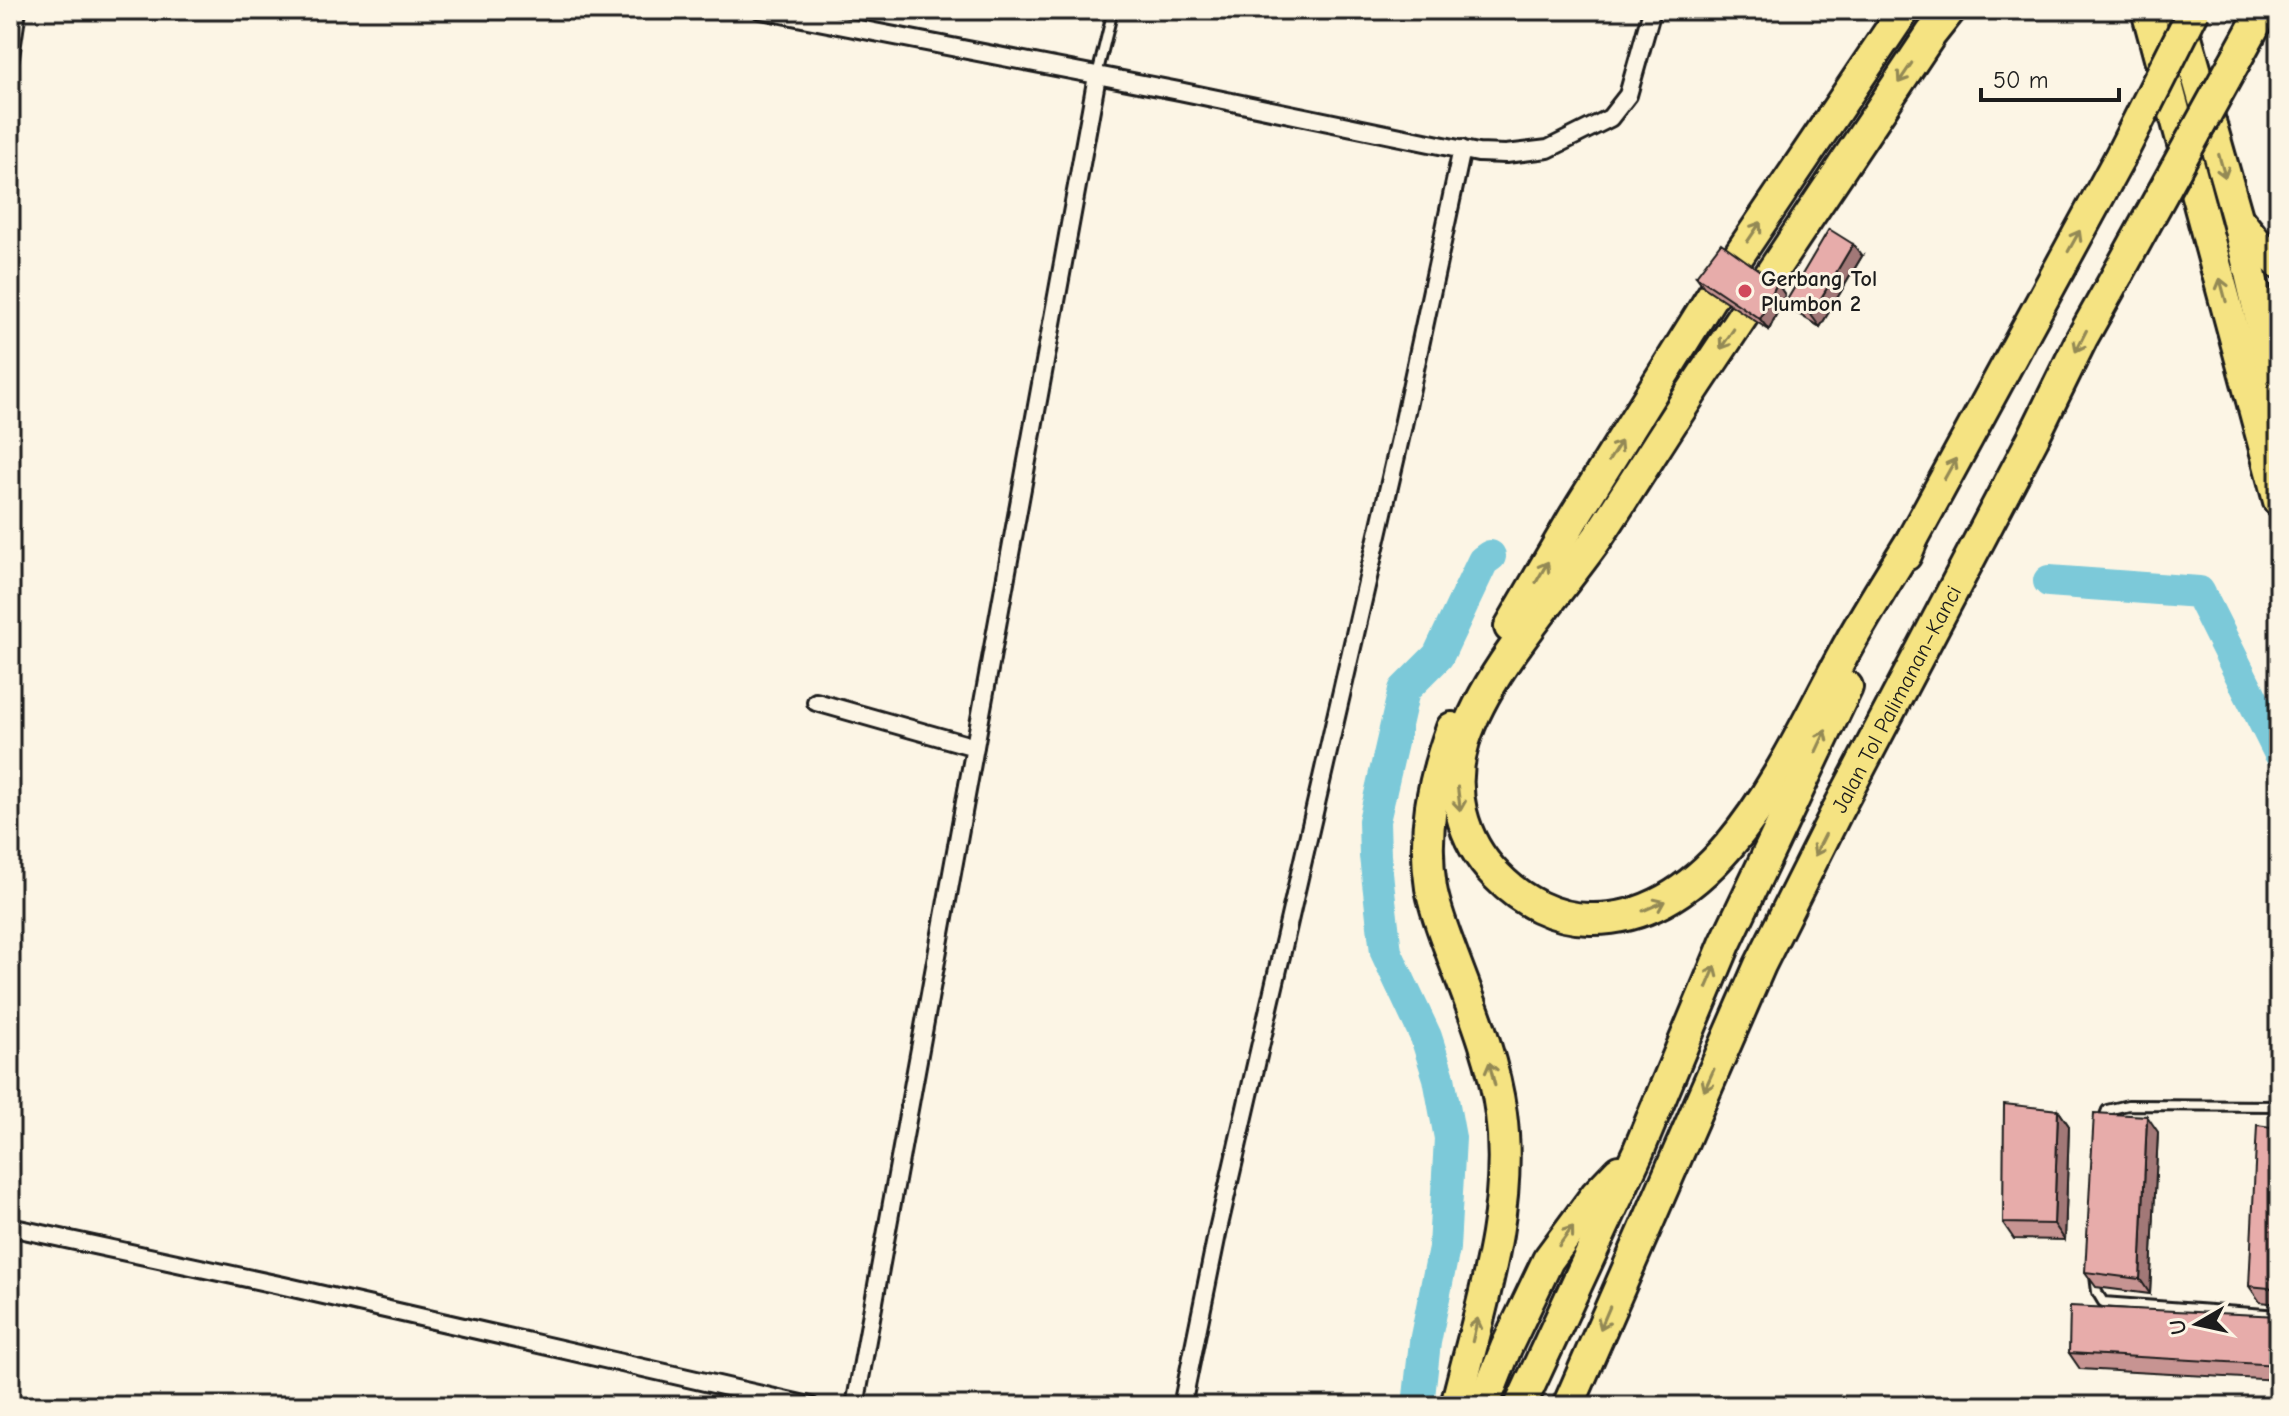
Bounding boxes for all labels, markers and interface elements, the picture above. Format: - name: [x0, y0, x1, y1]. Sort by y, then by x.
- scale bar: [1981, 52, 2119, 102]
- one-way arrow: [1897, 62, 1913, 84]
- text: 50 m: [1993, 66, 2049, 94]
- one-way arrow: [2216, 152, 2231, 178]
- one-way arrow: [1746, 221, 1762, 243]
- one-way arrow: [2067, 230, 2083, 253]
- place label: Gerbang Tol Plumbon 2: [1761, 266, 1877, 317]
- one-way arrow: [2215, 278, 2230, 304]
- marker: Gerbang Tol Plumbon 2: [1736, 282, 1754, 300]
- one-way arrow: [1718, 327, 1734, 350]
- one-way arrow: [2072, 328, 2088, 352]
- one-way arrow: [1607, 440, 1623, 463]
- one-way arrow: [1943, 458, 1958, 482]
- one-way arrow: [1534, 561, 1550, 584]
- street label: Jalan Tol Palimanan–Kanci: [1827, 581, 1967, 817]
- one-way arrow: [1814, 729, 1829, 753]
- one-way arrow: [1452, 785, 1467, 811]
- one-way arrow: [1812, 833, 1827, 857]
- one-way arrow: [1641, 897, 1666, 912]
- one-way arrow: [1705, 965, 1720, 990]
- one-way arrow: [1483, 1062, 1498, 1088]
- one-way arrow: [1701, 1068, 1716, 1092]
- one-way arrow: [1557, 1226, 1574, 1247]
- north arrow: [2157, 1284, 2237, 1364]
- one-way arrow: [1597, 1306, 1611, 1330]
- one-way arrow: [1468, 1318, 1483, 1344]
- text: U: [2164, 1318, 2192, 1336]

